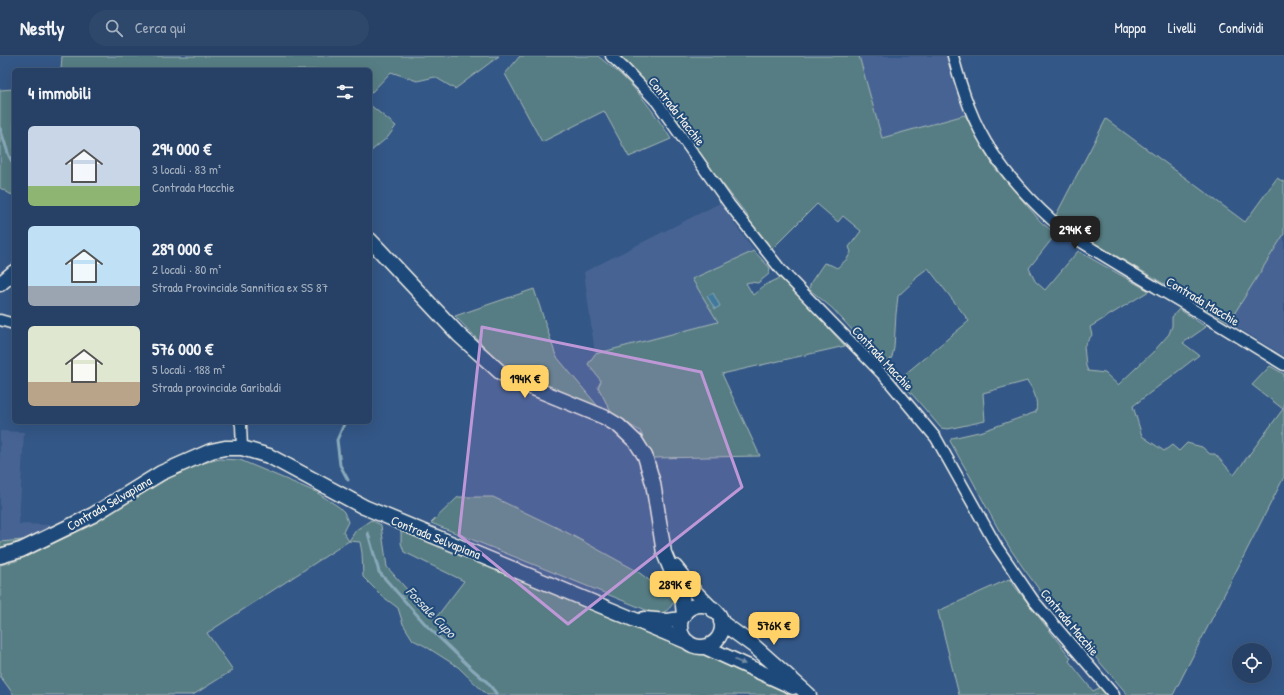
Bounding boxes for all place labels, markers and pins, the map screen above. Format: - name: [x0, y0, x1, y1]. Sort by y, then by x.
- pin: 294K €: [1042, 216, 1108, 250]
- pin: 194K €: [492, 365, 558, 399]
- pin: 289K €: [642, 571, 708, 605]
- pin: 576K €: [741, 612, 807, 646]

